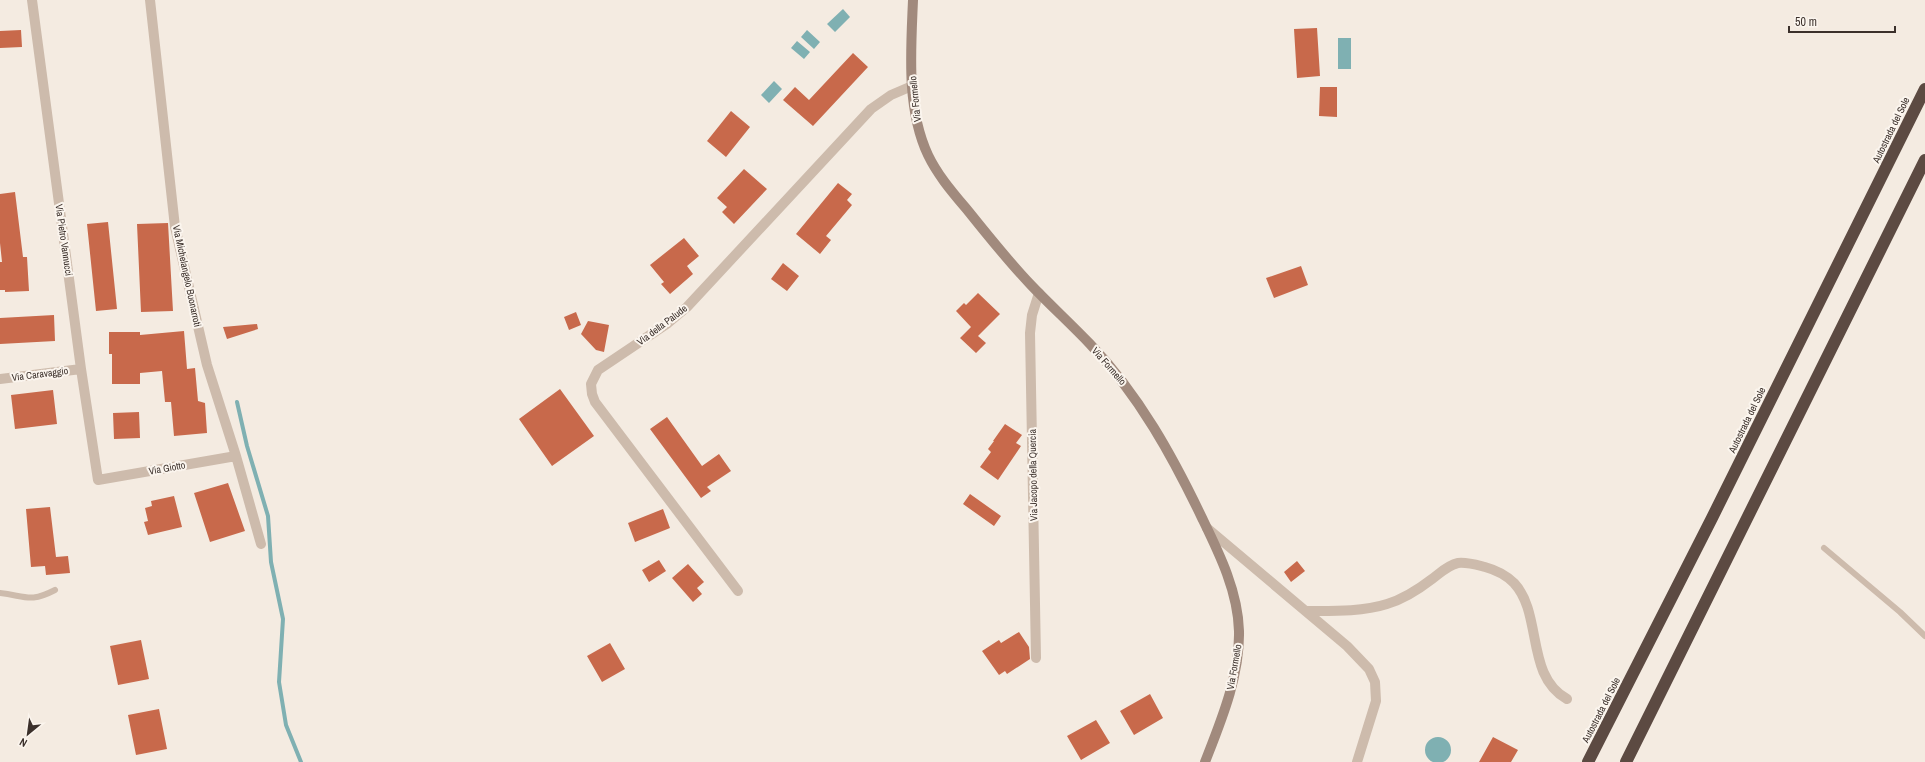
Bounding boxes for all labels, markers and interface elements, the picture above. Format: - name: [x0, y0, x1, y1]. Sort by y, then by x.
- scale bar: [1789, 8, 1895, 34]
- text: 50 m: [1795, 14, 1817, 30]
- street label: Via Formello: [906, 75, 924, 123]
- street label: Autostrada del Sole: [1869, 95, 1913, 166]
- street label: Via Pietro Vannucci: [53, 203, 75, 277]
- street label: Via Michelangelo Buonarroti: [170, 224, 204, 328]
- street label: Via della Palude: [634, 302, 690, 348]
- street label: Via Formello: [1089, 344, 1129, 388]
- street label: Via Caravaggio: [11, 364, 69, 384]
- street label: Autostrada del Sole: [1725, 385, 1769, 456]
- street label: Via Jacopo della Quercia: [1026, 428, 1040, 521]
- street label: Via Giotto: [148, 458, 187, 478]
- street label: Via Formello: [1224, 643, 1244, 691]
- street label: Autostrada del Sole: [1579, 675, 1623, 746]
- north arrow: [8, 714, 48, 754]
- text: N: [17, 735, 29, 750]

